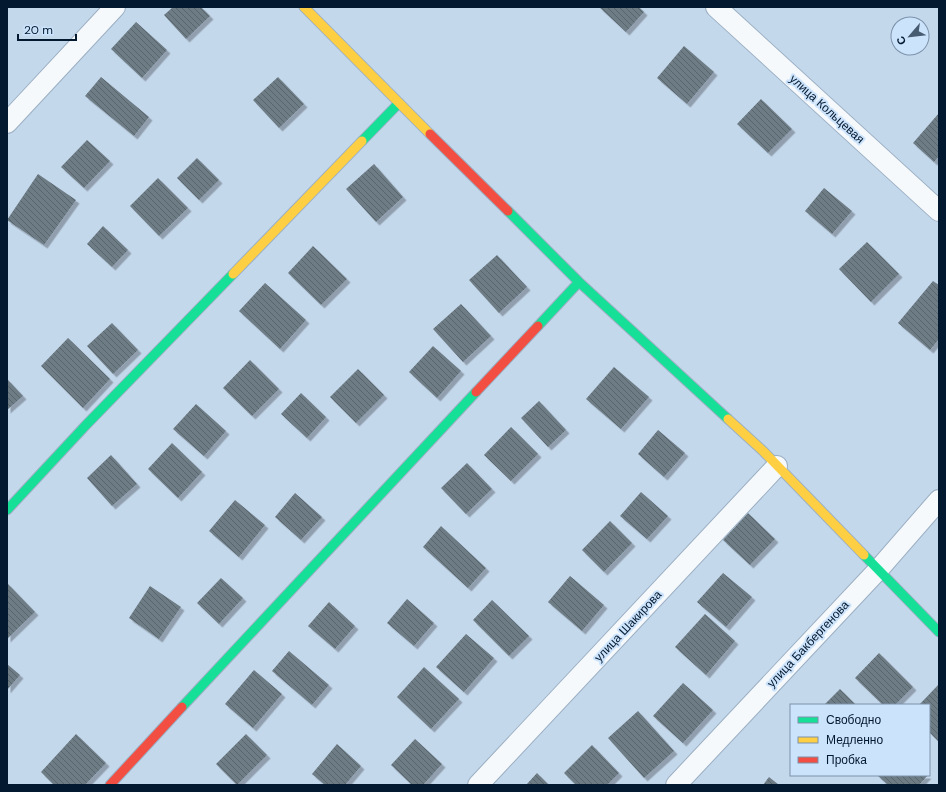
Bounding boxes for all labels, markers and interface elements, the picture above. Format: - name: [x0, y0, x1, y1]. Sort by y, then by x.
- scale bar: [18, 16, 76, 42]
- north arrow: [890, 16, 930, 56]
- text: 20 m: [24, 22, 53, 38]
- text: С: [893, 34, 909, 47]
- street label: улица Кольцевая: [786, 71, 868, 147]
- street label: улица Шакирова: [591, 587, 665, 665]
- street label: улица Бакбергенова: [763, 597, 853, 691]
- legend: [790, 704, 930, 776]
- text: Свободно: [826, 712, 881, 728]
- text: Медленно: [826, 732, 883, 748]
- text: Пробка: [826, 752, 867, 768]

